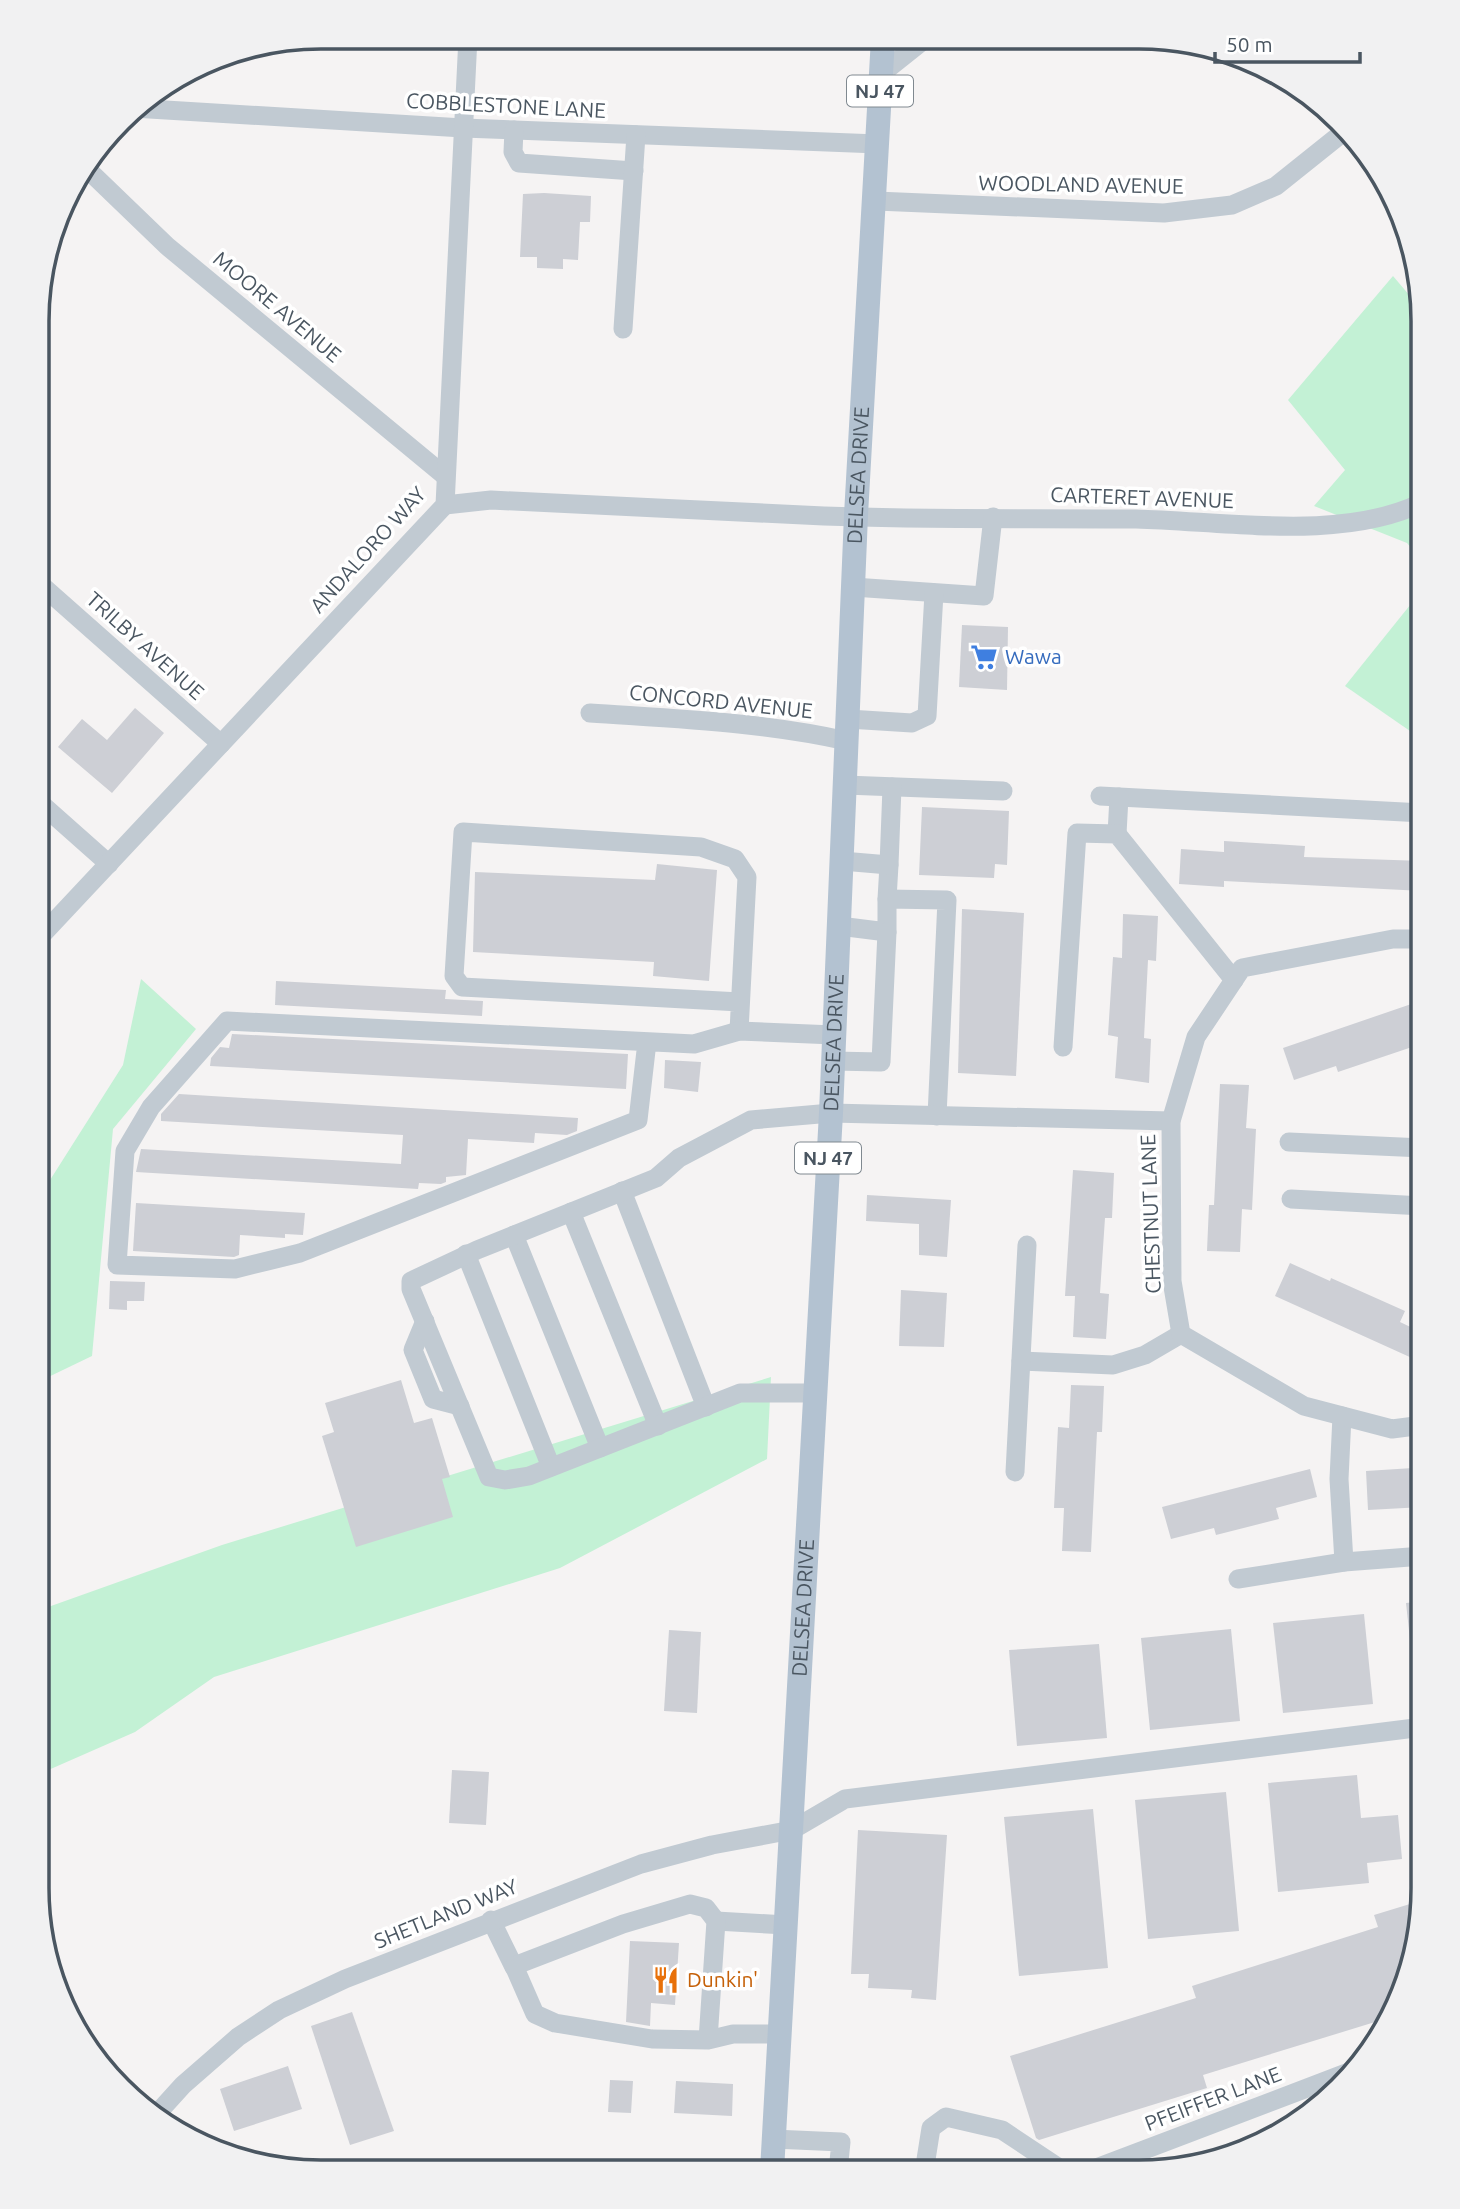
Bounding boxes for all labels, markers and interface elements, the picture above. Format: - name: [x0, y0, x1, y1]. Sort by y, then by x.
- scale bar: [1215, 21, 1360, 65]
- text: 50 m: [1226, 32, 1273, 56]
- road number: NJ 47: [847, 76, 913, 106]
- street label: COBBLESTONE LANE: [406, 88, 607, 122]
- street label: WOODLAND AVENUE: [978, 170, 1184, 198]
- street label: MOORE AVENUE: [209, 246, 346, 367]
- street label: DELSEA DRIVE: [842, 406, 873, 544]
- street label: ANDALORO WAY: [305, 482, 430, 617]
- street label: CARTERET AVENUE: [1050, 482, 1234, 512]
- street label: TRILBY AVENUE: [82, 586, 209, 704]
- supermarket icon: Wawa: [969, 642, 999, 672]
- place label: Wawa: [1005, 644, 1062, 668]
- street label: CONCORD AVENUE: [628, 679, 814, 723]
- street label: DELSEA DRIVE: [818, 973, 848, 1112]
- street label: CHESTNUT LANE: [1135, 1134, 1165, 1294]
- road number: NJ 47: [795, 1142, 861, 1174]
- street label: DELSEA DRIVE: [787, 1538, 818, 1677]
- street label: SHETLAND WAY: [371, 1873, 521, 1953]
- restaurant icon: Dunkin': [651, 1965, 681, 1995]
- place label: Dunkin': [687, 1967, 758, 1991]
- street label: PFEIFFER LANE: [1141, 2061, 1284, 2135]

